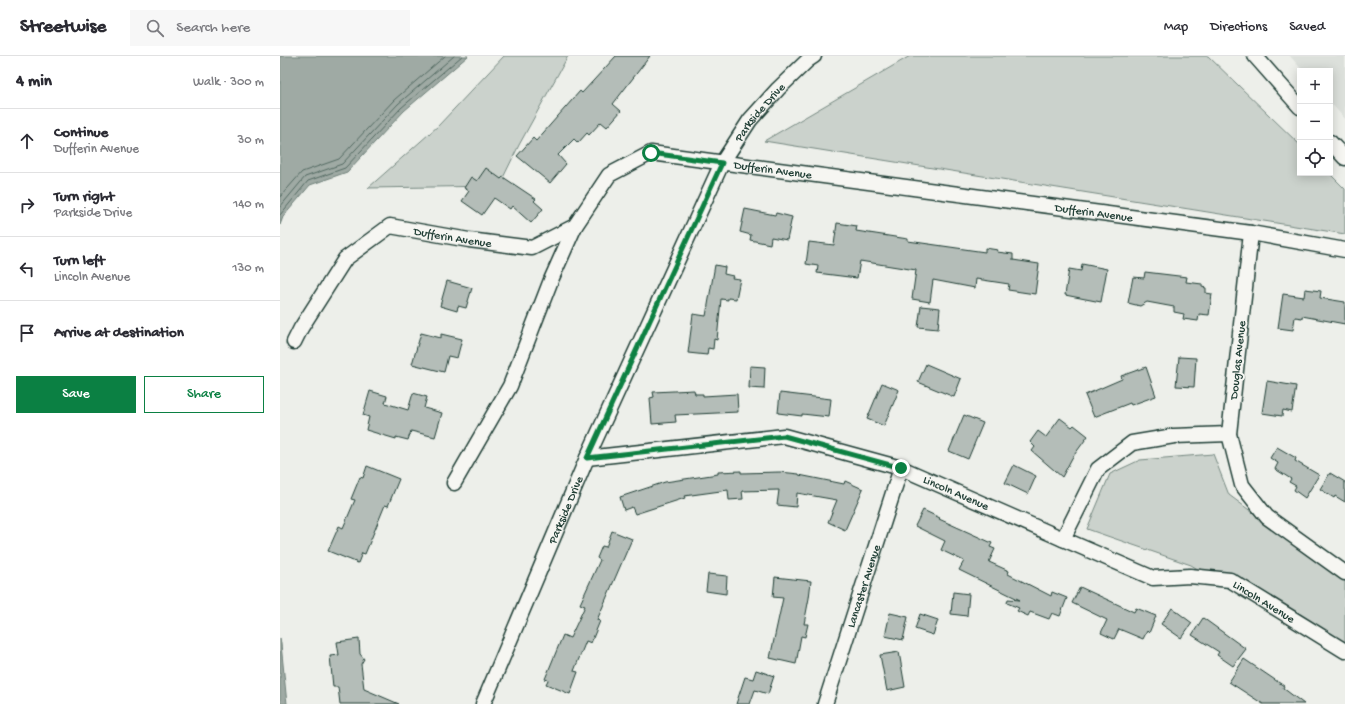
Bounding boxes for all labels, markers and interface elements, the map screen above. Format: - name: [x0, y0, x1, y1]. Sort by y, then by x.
- search box: [130, 10, 410, 46]
- text: Streetwise: [20, 16, 106, 39]
- icon: search: [144, 17, 166, 39]
- text: Search here: [176, 19, 250, 37]
- text: Map: [1164, 19, 1188, 36]
- text: Directions: [1210, 19, 1267, 36]
- text: Saved: [1289, 19, 1325, 36]
- map controls: [1297, 68, 1333, 176]
- button: +: [1297, 68, 1333, 104]
- text: 4 min: [16, 72, 52, 92]
- text: Walk · 300 m: [193, 75, 264, 90]
- street label: Parkside Drive: [732, 80, 790, 146]
- button: −: [1297, 104, 1333, 140]
- text: Continue: [54, 124, 108, 142]
- icon: ahead: [16, 130, 38, 152]
- text: 30 m: [238, 133, 264, 148]
- button: locate: [1297, 140, 1333, 176]
- text: Dufferin Avenue: [54, 142, 139, 157]
- route start: [642, 144, 660, 162]
- street label: Dufferin Avenue: [732, 159, 813, 183]
- text: Turn right: [54, 188, 114, 206]
- icon: right: [16, 194, 38, 216]
- text: 140 m: [233, 197, 264, 212]
- street label: Dufferin Avenue: [1053, 202, 1134, 226]
- text: Parkside Drive: [54, 206, 132, 221]
- street label: Dufferin Avenue: [411, 225, 493, 252]
- text: Turn left: [54, 252, 105, 270]
- icon: left: [16, 258, 38, 280]
- text: 130 m: [232, 261, 264, 276]
- text: Lincoln Avenue: [54, 270, 130, 285]
- street label: Douglas Avenue: [1228, 319, 1250, 401]
- icon: arrive: [16, 322, 38, 344]
- text: Arrive at destination: [54, 324, 184, 342]
- button: Save: [16, 376, 136, 413]
- button: Share: [144, 376, 264, 413]
- route end: [892, 459, 910, 477]
- street label: Parkside Drive: [546, 474, 588, 547]
- street label: Lincoln Avenue: [921, 474, 991, 515]
- street label: Lancaster Avenue: [845, 543, 885, 630]
- street label: Lincoln Avenue: [1230, 578, 1297, 628]

